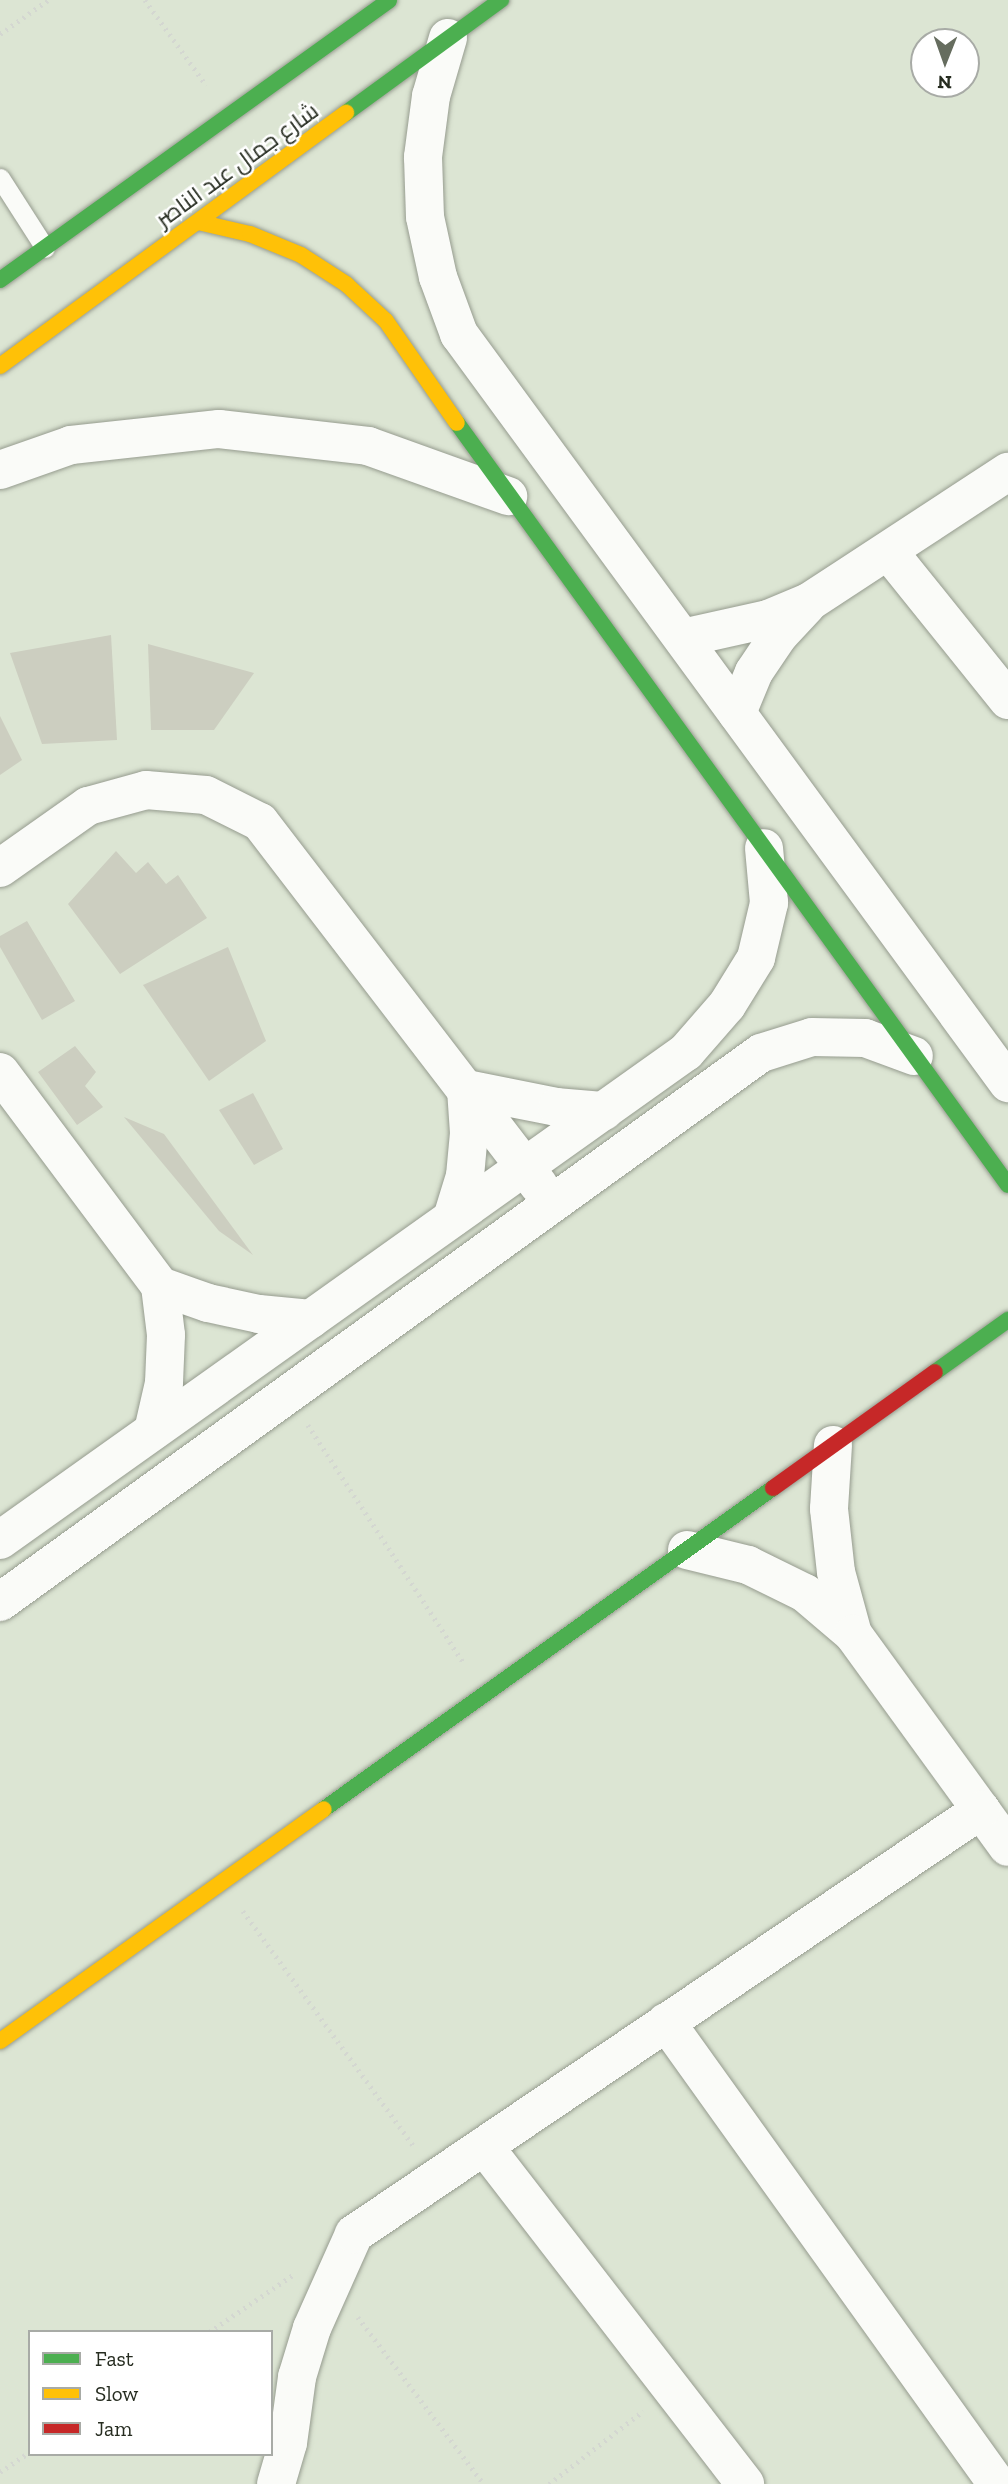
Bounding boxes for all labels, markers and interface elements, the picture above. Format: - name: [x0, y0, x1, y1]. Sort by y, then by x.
- north arrow: [910, 28, 980, 98]
- text: N: [937, 71, 952, 94]
- street label: شارع جمال عبد الناصر: [150, 97, 324, 233]
- legend: [28, 2330, 273, 2456]
- text: Fast: [95, 2346, 134, 2371]
- text: Slow: [95, 2381, 138, 2406]
- text: Jam: [95, 2416, 132, 2441]

